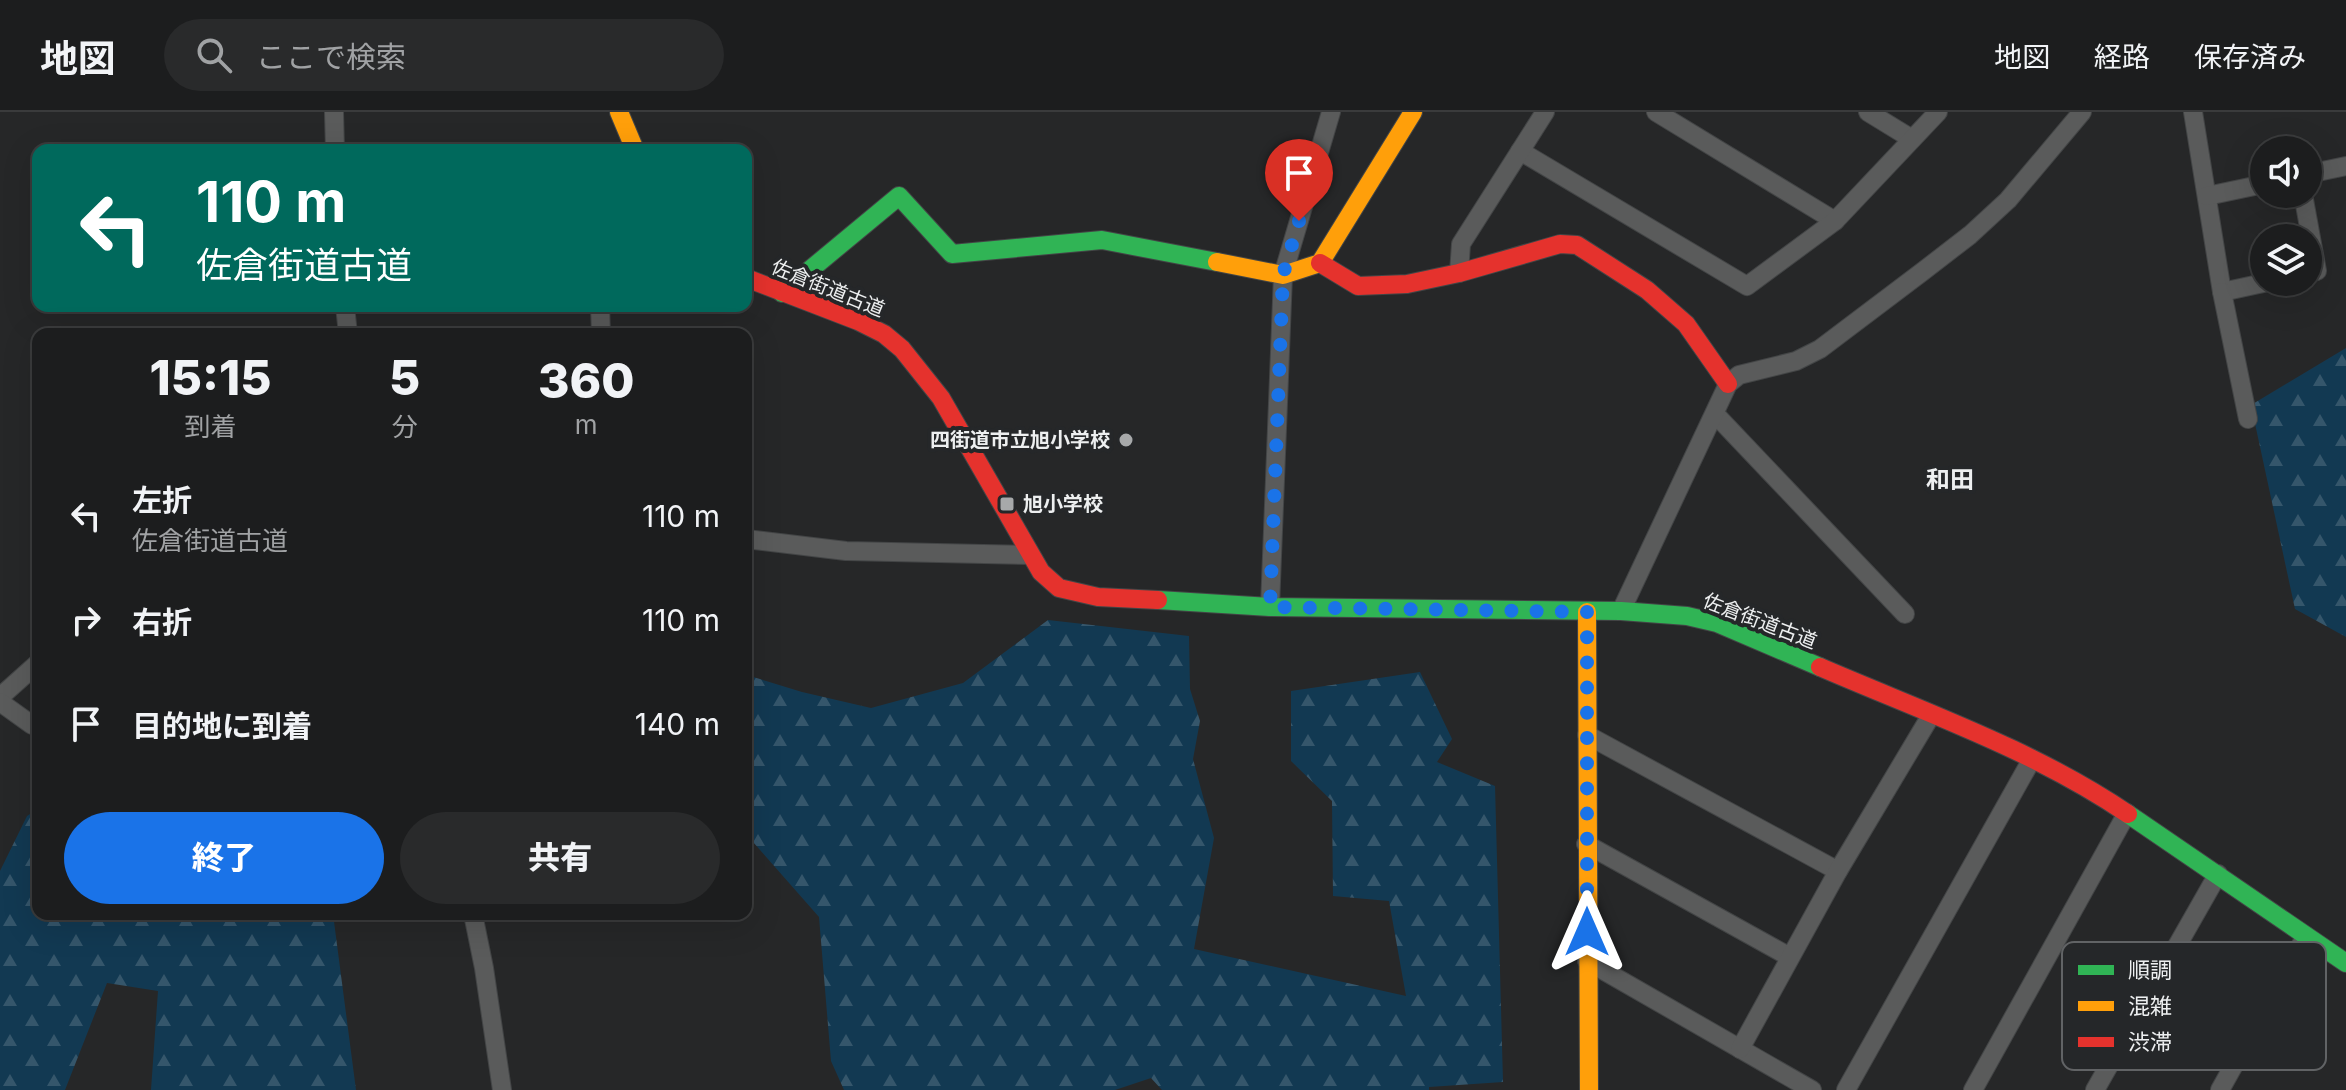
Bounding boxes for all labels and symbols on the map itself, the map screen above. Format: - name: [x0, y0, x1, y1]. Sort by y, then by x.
- pin: [1265, 139, 1333, 221]
- street label: 佐倉街道古道: [768, 254, 888, 322]
- place label: 四街道市立旭小学校: [930, 428, 1110, 452]
- marker: 四街道市立旭小学校: [1117, 431, 1135, 449]
- district label: 和田: [1926, 465, 1974, 494]
- place label: 旭小学校: [1023, 492, 1103, 516]
- marker: 旭小学校: [998, 495, 1016, 513]
- street label: 佐倉街道古道: [1700, 588, 1820, 654]
- position arrow: [1545, 890, 1629, 974]
- legend: [2062, 942, 2326, 1070]
- text: 順調: [2128, 957, 2172, 983]
- text: 混雑: [2128, 993, 2172, 1019]
- text: 渋滞: [2128, 1029, 2172, 1055]

